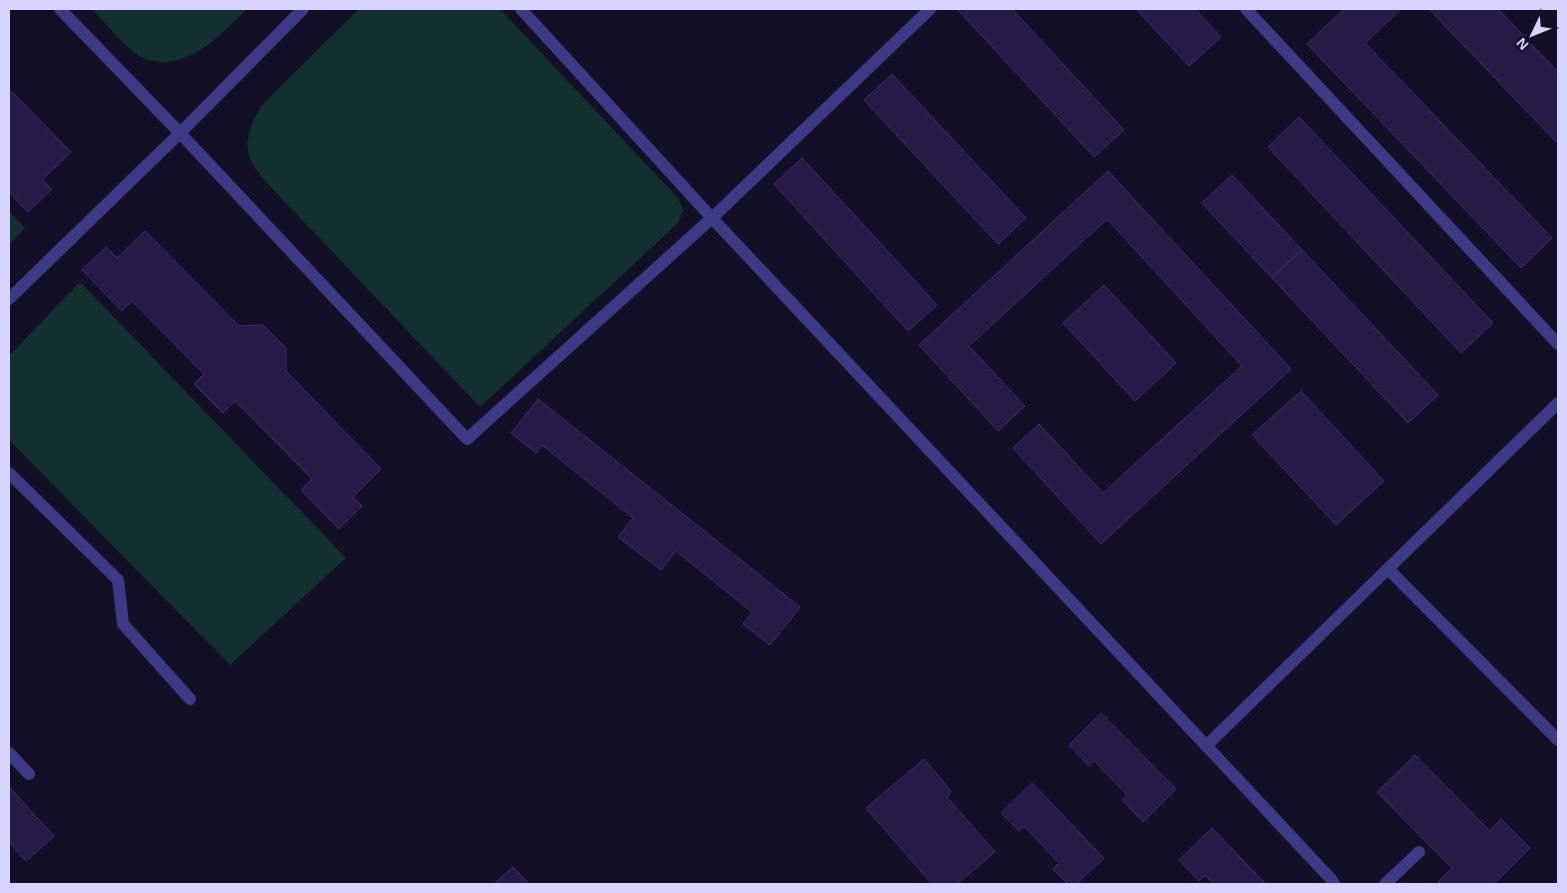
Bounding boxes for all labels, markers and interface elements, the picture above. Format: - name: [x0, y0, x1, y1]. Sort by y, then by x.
- north arrow: [1507, 10, 1557, 60]
- text: N: [1513, 35, 1532, 53]

